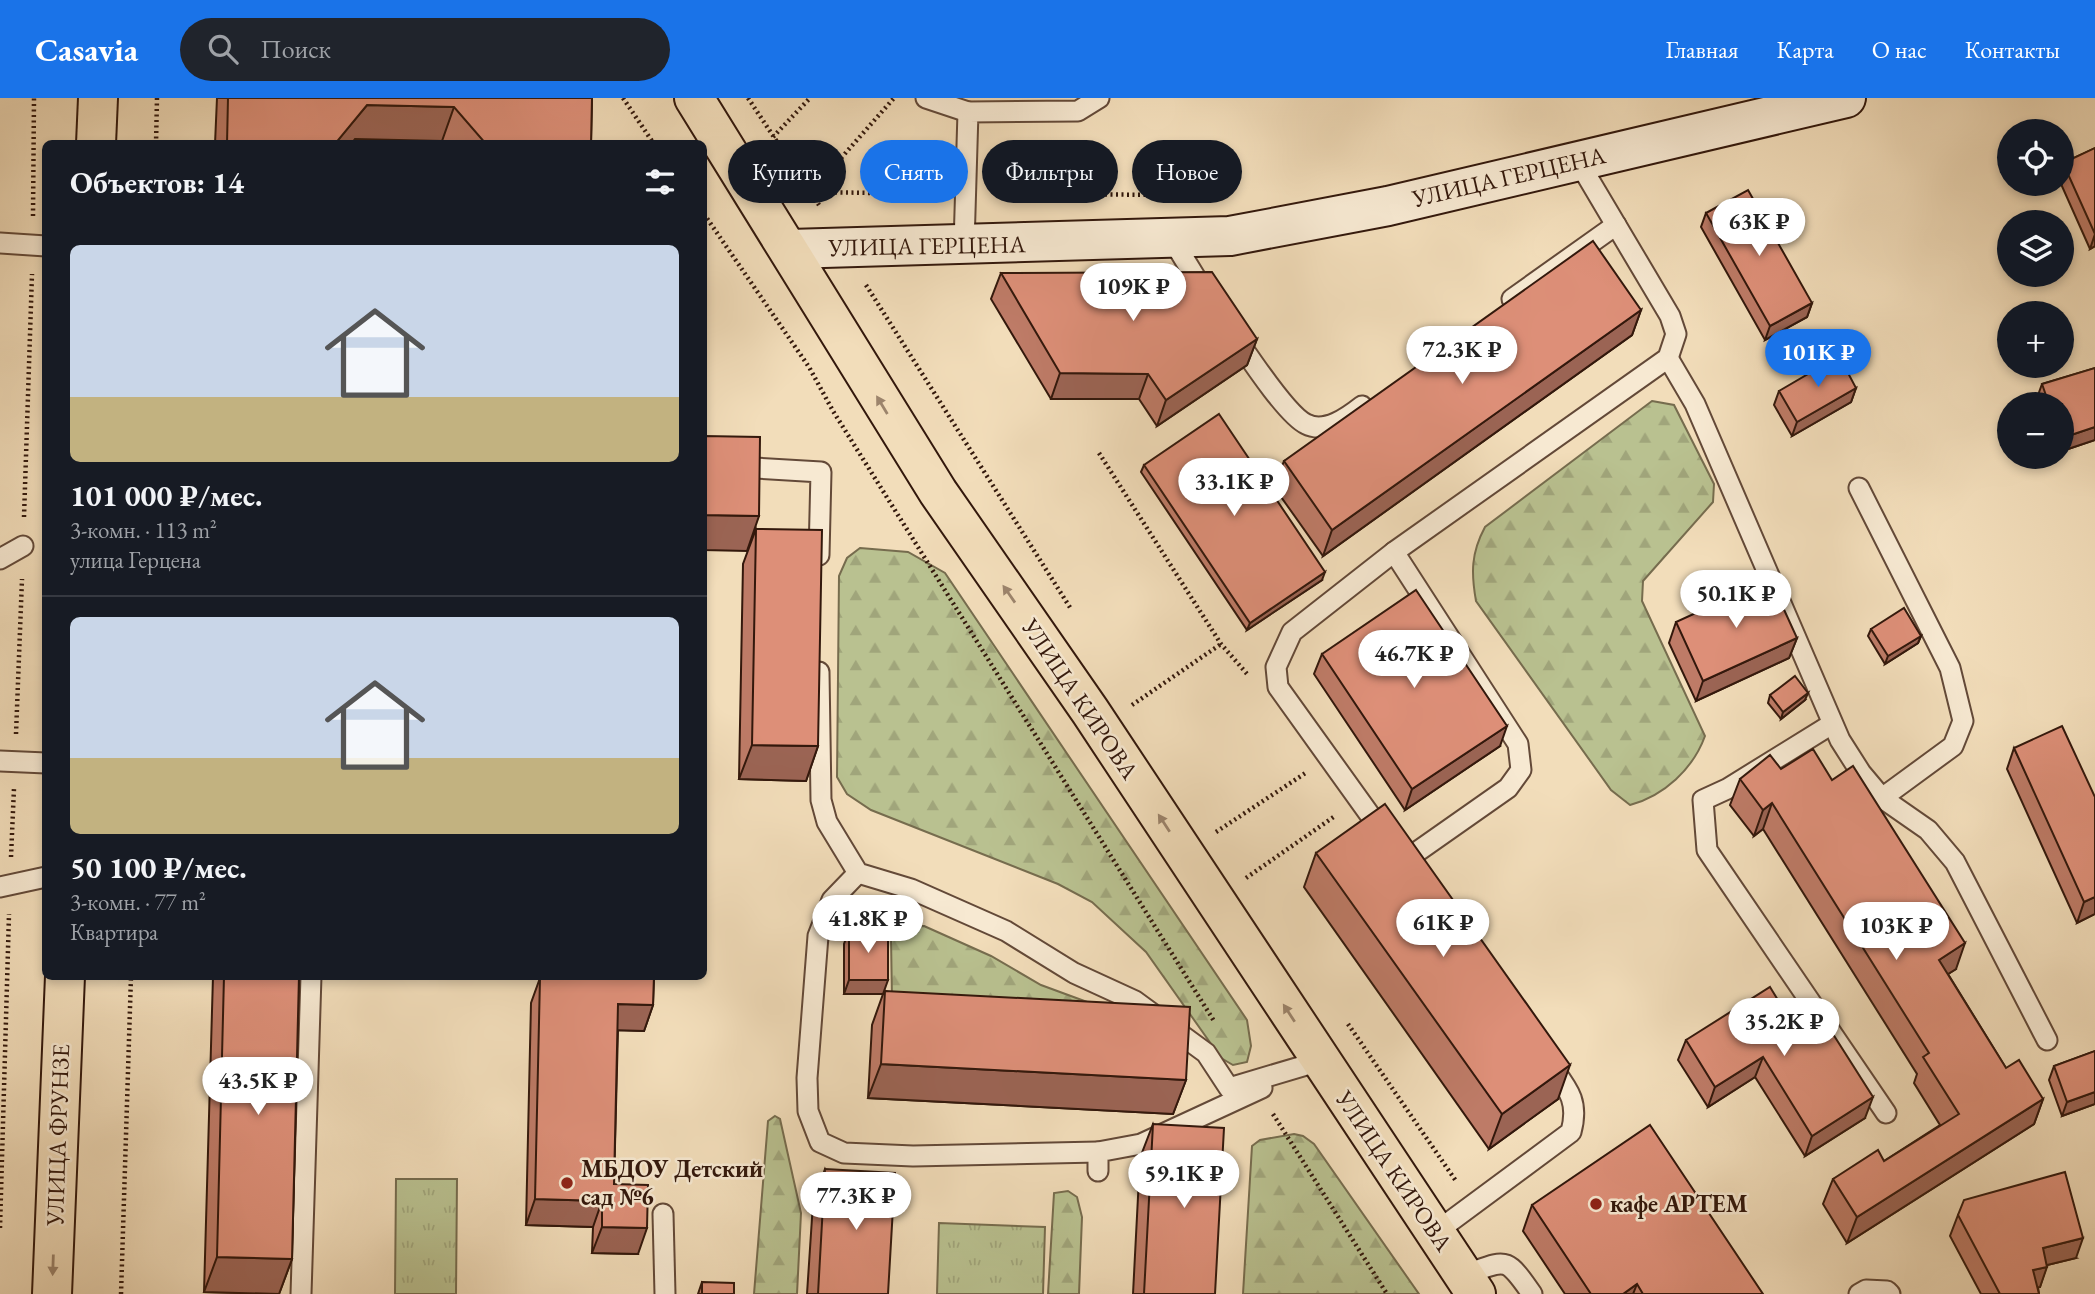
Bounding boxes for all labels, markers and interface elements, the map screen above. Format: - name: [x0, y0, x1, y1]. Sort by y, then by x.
- search box: [180, 18, 670, 81]
- text: Casavia: [35, 28, 138, 71]
- icon: search: [204, 30, 242, 68]
- text: Поиск: [260, 32, 331, 66]
- text: Главная: [1665, 34, 1739, 65]
- text: Карта: [1777, 34, 1834, 65]
- text: О нас: [1872, 34, 1927, 65]
- text: Контакты: [1965, 34, 2060, 65]
- map controls: [1997, 119, 2074, 469]
- button: locate: [1997, 119, 2074, 196]
- street label: УЛИЦА ГЕРЦЕНА: [1408, 139, 1609, 214]
- chip: Купить: [728, 140, 846, 203]
- chip: Снять: [860, 140, 968, 203]
- chip: Фильтры: [982, 140, 1118, 203]
- chip: Новое: [1132, 140, 1242, 203]
- text: Объектов: 14: [70, 163, 244, 202]
- icon: filters: [641, 163, 679, 201]
- pin: 63K ₽: [1710, 198, 1808, 258]
- text: 63K ₽: [1728, 206, 1790, 236]
- button: layers: [1997, 210, 2074, 287]
- street label: УЛИЦА ГЕРЦЕНА: [827, 228, 1026, 263]
- pin: 109K ₽: [1076, 264, 1190, 323]
- text: 109K ₽: [1096, 271, 1170, 301]
- icon: home: [312, 290, 438, 416]
- button: +: [1997, 301, 2074, 378]
- pin: 72.3K ₽: [1397, 327, 1527, 386]
- pin: 101K ₽: [1761, 330, 1875, 389]
- text: 72.3K ₽: [1422, 334, 1502, 364]
- text: 101K ₽: [1781, 337, 1855, 367]
- button: −: [1997, 392, 2074, 469]
- one-way arrow: [876, 396, 888, 415]
- pin: 33.1K ₽: [1169, 458, 1299, 518]
- text: 33.1K ₽: [1194, 466, 1274, 496]
- text: 101 000 ₽/мес.: [70, 476, 263, 515]
- text: 3-комн. · 113 m²: [70, 515, 217, 545]
- text: улица Герцена: [70, 545, 201, 575]
- pin: 50.1K ₽: [1671, 570, 1801, 630]
- text: 50.1K ₽: [1696, 578, 1776, 608]
- one-way arrow: [1002, 585, 1016, 603]
- street label: УЛИЦА КИРОВА: [1015, 612, 1146, 785]
- pin: 46.7K ₽: [1349, 630, 1479, 690]
- text: 46.7K ₽: [1374, 638, 1454, 668]
- icon: home: [312, 662, 438, 788]
- one-way arrow: [1157, 813, 1170, 833]
- text: 50 100 ₽/мес.: [70, 848, 247, 887]
- text: 3-комн. · 77 m²: [70, 887, 206, 917]
- pin: 41.8K ₽: [803, 896, 933, 955]
- pin: 61K ₽: [1394, 900, 1492, 959]
- pin: 103K ₽: [1839, 902, 1953, 962]
- text: 41.8K ₽: [828, 903, 908, 933]
- text: 61K ₽: [1412, 907, 1474, 937]
- text: 103K ₽: [1859, 910, 1933, 940]
- text: Квартира: [70, 917, 158, 947]
- pin: 35.2K ₽: [1719, 998, 1849, 1058]
- one-way arrow: [1282, 1004, 1296, 1022]
- text: 35.2K ₽: [1744, 1006, 1824, 1036]
- street label: УЛИЦА ФРУНЗЕ: [39, 1043, 76, 1228]
- pin: 43.5K ₽: [193, 1058, 323, 1117]
- text: 43.5K ₽: [218, 1065, 298, 1095]
- street label: УЛИЦА КИРОВА: [1329, 1084, 1460, 1257]
- pin: 59.1K ₽: [1119, 1150, 1249, 1210]
- place label: МБДОУ Детский сад №6: [581, 1153, 763, 1212]
- text: 59.1K ₽: [1144, 1158, 1224, 1188]
- pin: 77.3K ₽: [791, 1172, 921, 1232]
- marker: МБДОУ Детский сад №6: [559, 1175, 575, 1191]
- text: 77.3K ₽: [816, 1180, 896, 1210]
- place label: кафе АРТЕМ: [1610, 1188, 1748, 1219]
- marker: кафе АРТЕМ: [1588, 1196, 1604, 1212]
- one-way arrow: [47, 1254, 58, 1276]

